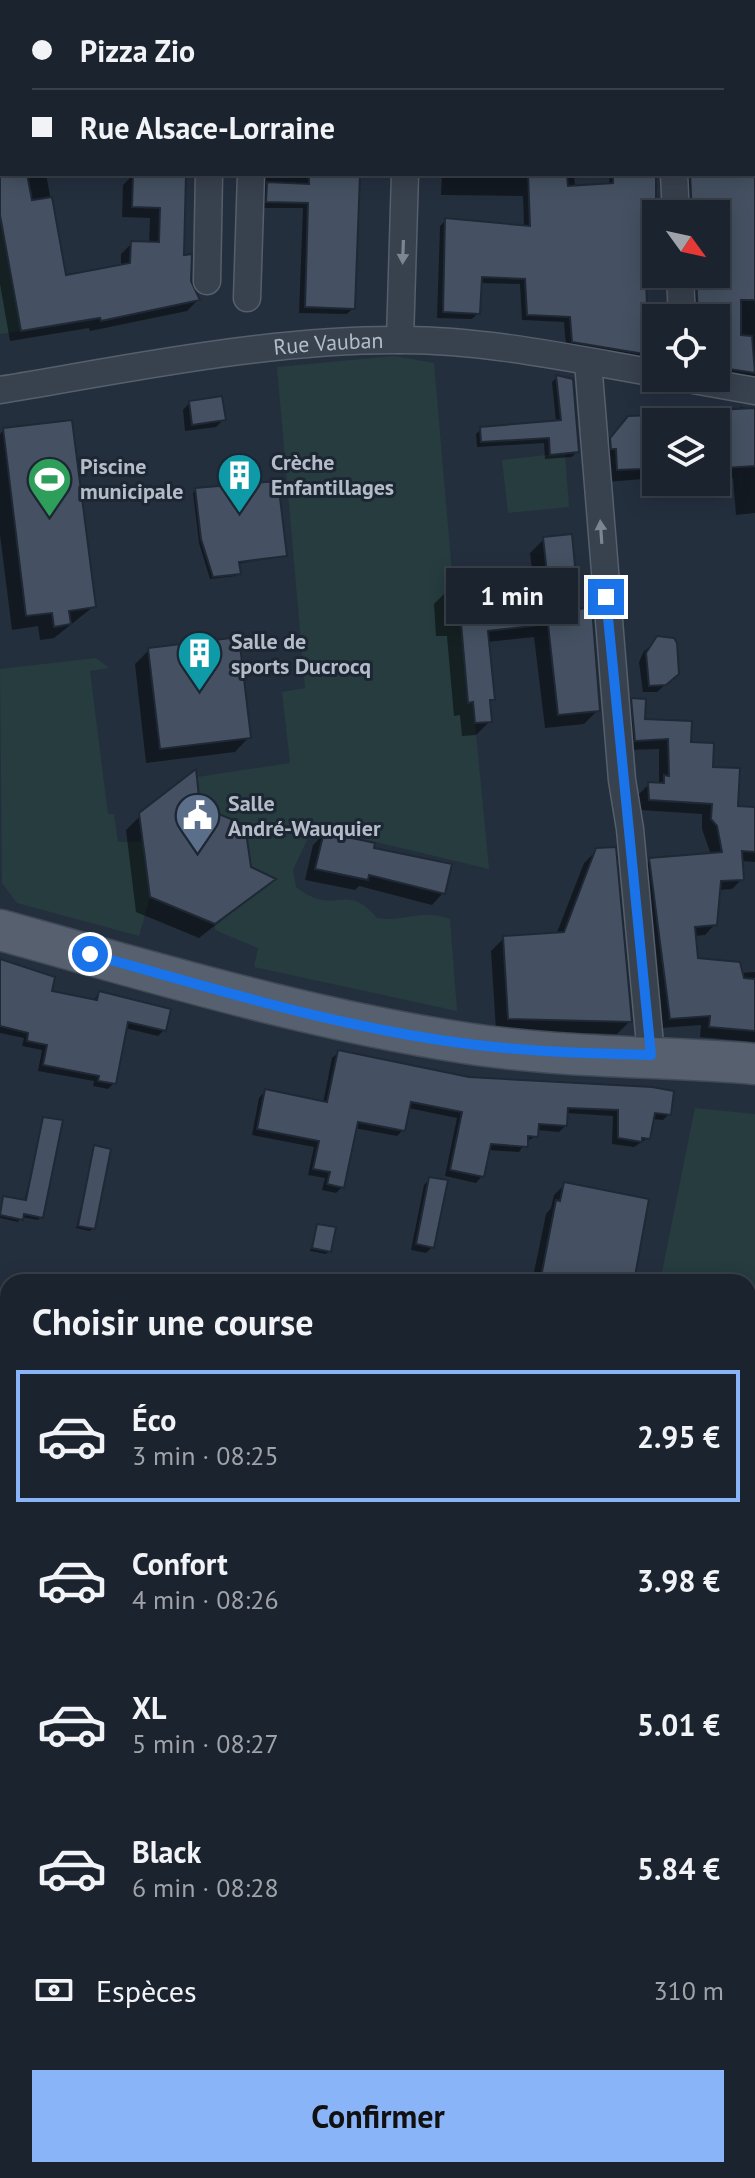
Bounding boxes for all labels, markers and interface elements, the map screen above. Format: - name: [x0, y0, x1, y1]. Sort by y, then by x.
- text: Pizza Zio: [80, 31, 195, 70]
- text: Rue Alsace-Lorraine: [80, 108, 335, 147]
- north arrow: [642, 200, 730, 288]
- map controls: [642, 200, 730, 496]
- one-way arrow: [396, 240, 409, 265]
- button: locate: [642, 304, 730, 392]
- street label: Rue Vauban: [272, 326, 384, 361]
- button: layers: [642, 408, 730, 496]
- place label: Crèche Enfantillages: [271, 448, 394, 501]
- building icon: Crèche Enfantillages: [216, 451, 264, 514]
- place label: Piscine municipale: [80, 452, 183, 505]
- sports icon: Piscine municipale: [25, 455, 73, 518]
- one-way arrow: [594, 519, 607, 544]
- callout: 1 min: [446, 569, 578, 625]
- text: 1 min: [480, 579, 544, 612]
- route end: [588, 579, 624, 615]
- place label: Salle de sports Ducrocq: [231, 627, 371, 680]
- building icon: Salle de sports Ducrocq: [176, 630, 224, 693]
- place label: Salle André-Wauquier: [228, 789, 381, 842]
- public building icon: Salle André-Wauquier: [173, 792, 221, 855]
- route start: [72, 936, 108, 972]
- text: Choisir une course: [32, 1298, 314, 1345]
- icon: car: [36, 1400, 108, 1472]
- text: Éco: [132, 1400, 176, 1439]
- text: 2.95 €: [637, 1417, 720, 1456]
- text: 3 min · 08:25: [132, 1439, 279, 1472]
- icon: car: [36, 1544, 108, 1616]
- text: Confort: [132, 1544, 228, 1583]
- text: 3.98 €: [637, 1561, 720, 1600]
- text: 4 min · 08:26: [132, 1583, 279, 1616]
- icon: car: [36, 1688, 108, 1760]
- text: XL: [132, 1688, 166, 1727]
- text: 5.01 €: [637, 1705, 720, 1744]
- text: 5 min · 08:27: [132, 1727, 279, 1760]
- icon: car: [36, 1832, 108, 1904]
- text: Black: [132, 1832, 201, 1871]
- text: 5.84 €: [637, 1849, 720, 1888]
- text: 6 min · 08:28: [132, 1871, 279, 1904]
- icon: cash: [32, 1968, 76, 2012]
- text: Espèces: [96, 1971, 197, 2010]
- text: 310 m: [653, 1974, 724, 2007]
- button: Confirmer: [32, 2070, 724, 2162]

